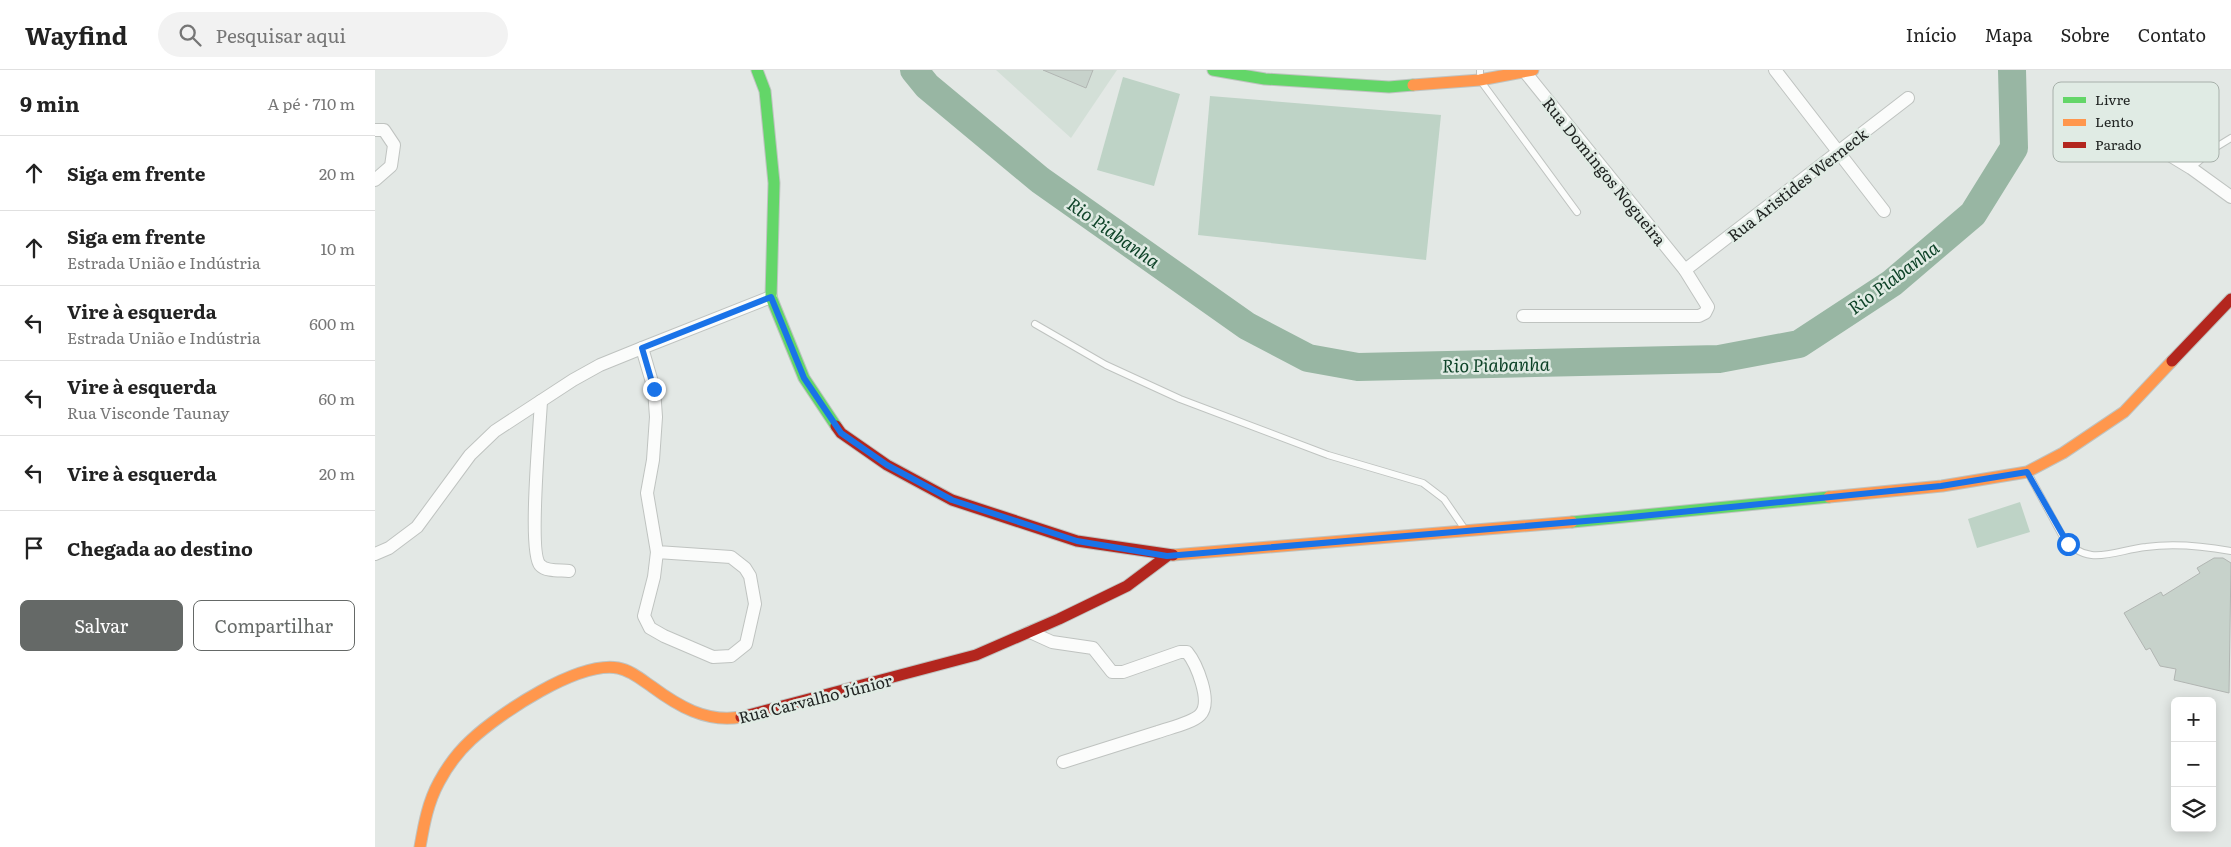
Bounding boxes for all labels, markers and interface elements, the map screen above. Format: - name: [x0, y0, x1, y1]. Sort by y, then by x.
- search box: [158, 12, 508, 57]
- text: Wayfind: [25, 17, 128, 52]
- icon: search: [176, 21, 204, 49]
- text: Pesquisar aqui: [216, 21, 346, 49]
- text: Início: [1906, 21, 1956, 48]
- text: Mapa: [1984, 21, 2032, 48]
- text: Sobre: [2060, 21, 2110, 48]
- text: Contato: [2138, 21, 2206, 48]
- legend: [2053, 82, 2219, 162]
- text: 9 min: [20, 87, 80, 118]
- text: Livre: [2095, 89, 2130, 109]
- text: A pé · 710 m: [268, 91, 355, 115]
- street label: Rua Domingos Nogueira: [1538, 92, 1673, 251]
- text: Lento: [2095, 111, 2134, 131]
- street label: Rua Aristides Werneck: [1722, 121, 1872, 247]
- text: Parado: [2095, 134, 2142, 154]
- icon: ahead: [20, 159, 48, 187]
- text: Siga em frente: [67, 159, 205, 187]
- text: 20 m: [319, 161, 355, 185]
- water label: Rio Piabanha: [1062, 190, 1167, 274]
- text: Siga em frente: [67, 222, 205, 250]
- water label: Rio Piabanha: [1842, 233, 1945, 320]
- icon: ahead: [20, 234, 48, 262]
- text: 10 m: [321, 236, 355, 260]
- text: Estrada União e Indústria: [67, 250, 261, 274]
- text: Vire à esquerda: [67, 297, 217, 325]
- icon: left: [20, 309, 48, 337]
- text: 600 m: [309, 311, 355, 335]
- text: Estrada União e Indústria: [67, 325, 261, 349]
- water label: Rio Piabanha: [1442, 350, 1551, 378]
- text: Vire à esquerda: [67, 372, 217, 400]
- route end: [643, 378, 666, 401]
- icon: left: [20, 384, 48, 412]
- text: 60 m: [318, 386, 355, 410]
- text: Rua Visconde Taunay: [67, 400, 229, 424]
- icon: left: [20, 459, 48, 487]
- text: Vire à esquerda: [67, 459, 217, 487]
- text: 20 m: [319, 461, 355, 485]
- route start: [2057, 533, 2080, 556]
- icon: arrive: [20, 534, 48, 562]
- text: Chegada ao destino: [67, 534, 253, 562]
- button: Salvar: [20, 600, 183, 651]
- button: Compartilhar: [193, 600, 355, 651]
- street label: Rua Carvalho Júnior: [736, 667, 895, 729]
- map controls: [2171, 697, 2216, 832]
- button: +: [2171, 697, 2216, 742]
- button: −: [2171, 742, 2216, 787]
- button: layers: [2171, 787, 2216, 832]

